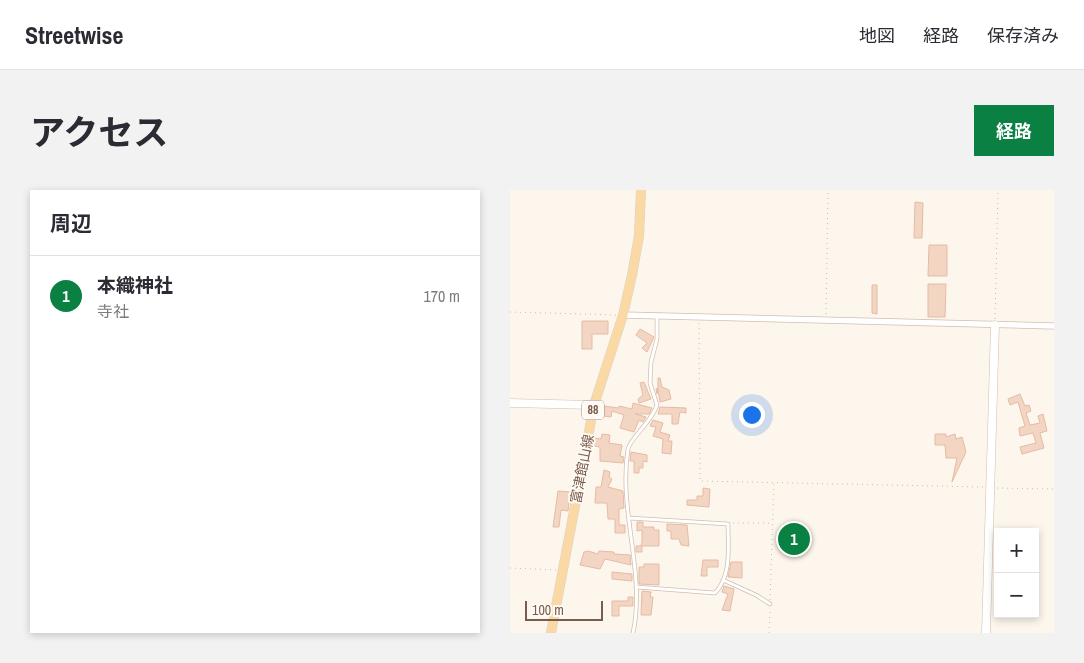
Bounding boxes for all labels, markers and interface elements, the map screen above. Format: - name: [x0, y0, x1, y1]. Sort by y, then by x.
- text: Streetwise: [25, 19, 123, 51]
- text: 地図: [859, 23, 895, 48]
- text: 経路: [923, 23, 959, 48]
- text: 保存済み: [987, 23, 1059, 48]
- button: 経路: [974, 105, 1054, 156]
- text: アクセス: [30, 109, 168, 156]
- text: 周辺: [50, 209, 92, 238]
- text: 本織神社: [97, 272, 173, 298]
- text: 1: [62, 285, 70, 307]
- text: 170 m: [424, 285, 460, 307]
- text: 寺社: [97, 300, 129, 322]
- road number: 88: [582, 400, 604, 420]
- your location: [739, 402, 765, 428]
- street label: 富津館山線: [566, 433, 598, 505]
- pin: 1: [778, 520, 810, 558]
- map controls: [994, 528, 1039, 618]
- button: +: [994, 528, 1039, 573]
- button: −: [994, 573, 1039, 618]
- scale bar: [525, 598, 602, 621]
- text: 100 m: [532, 601, 564, 619]

